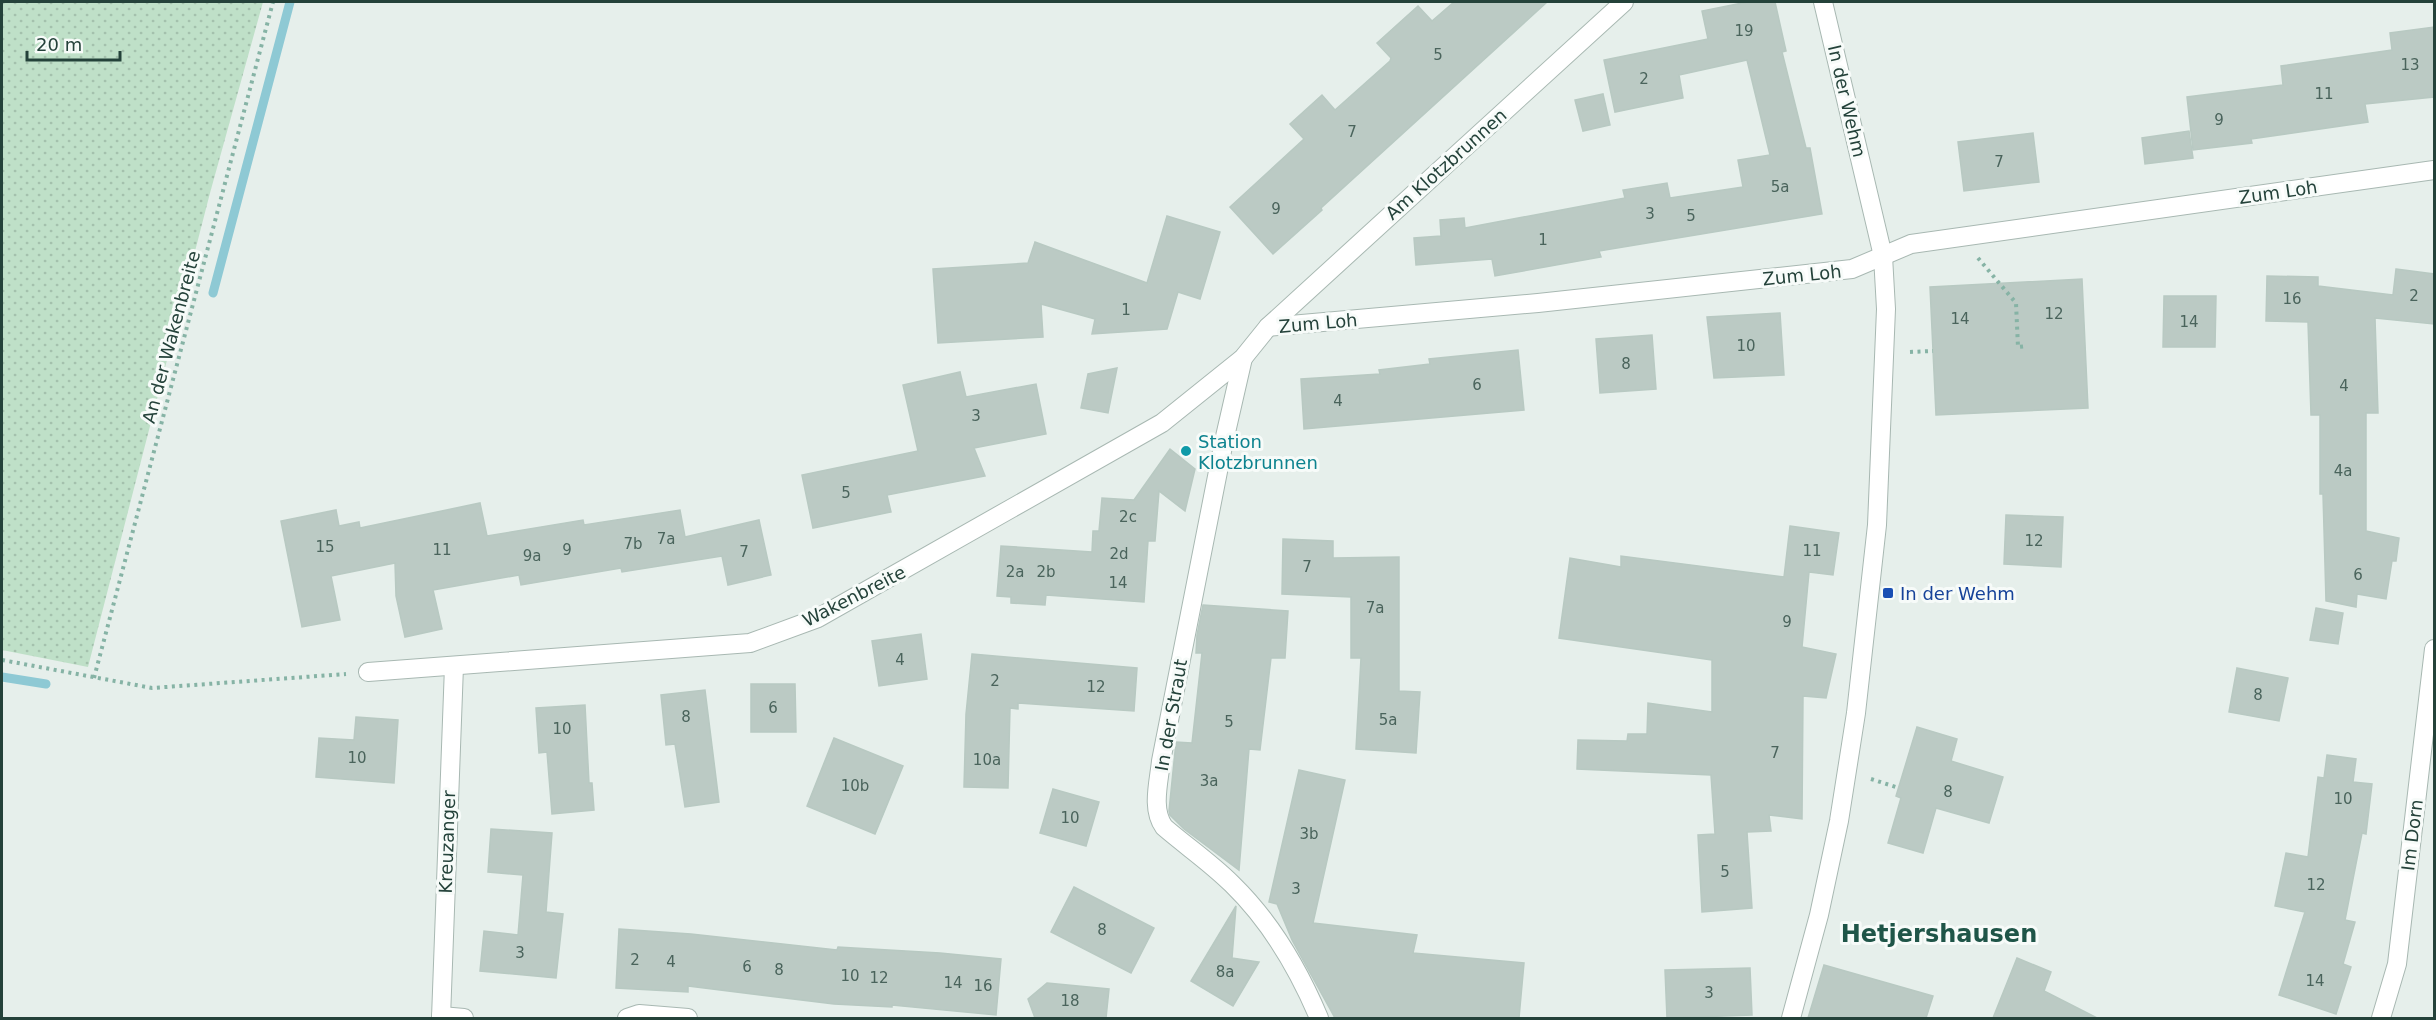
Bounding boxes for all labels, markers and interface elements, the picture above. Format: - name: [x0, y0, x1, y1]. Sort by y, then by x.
- house number: 19: [1734, 22, 1754, 40]
- scale bar: [27, 24, 120, 62]
- text: 20 m: [36, 34, 82, 55]
- street label: In der Wehm: [1824, 43, 1870, 159]
- house number: 5: [1433, 46, 1443, 64]
- house number: 13: [2400, 56, 2420, 74]
- house number: 2: [1639, 70, 1649, 88]
- house number: 11: [2314, 85, 2334, 103]
- street label: Am Klotzbrunnen: [1381, 104, 1511, 224]
- house number: 9: [2214, 111, 2224, 129]
- house number: 7: [1347, 123, 1357, 141]
- house number: 7: [1994, 153, 2004, 171]
- street label: Zum Loh: [2237, 176, 2319, 208]
- house number: 5a: [1771, 178, 1789, 196]
- house number: 9: [1271, 200, 1281, 218]
- house number: 3: [1645, 205, 1655, 223]
- house number: 5: [1686, 207, 1696, 225]
- house number: 1: [1538, 231, 1548, 249]
- street label: An der Wakenbreite: [138, 248, 204, 426]
- street label: Zum Loh: [1762, 260, 1842, 290]
- house number: 2: [2409, 287, 2419, 305]
- house number: 16: [2282, 290, 2302, 308]
- house number: 1: [1121, 301, 1131, 319]
- house number: 12: [2044, 305, 2064, 323]
- street label: Zum Loh: [1278, 309, 1358, 337]
- house number: 14: [1950, 310, 1970, 328]
- house number: 14: [2179, 313, 2199, 331]
- house number: 10: [1736, 337, 1756, 355]
- house number: 8: [1621, 355, 1631, 373]
- house number: 6: [1472, 376, 1482, 394]
- house number: 4: [2339, 377, 2349, 395]
- house number: 4: [1333, 392, 1343, 410]
- house number: 3: [971, 407, 981, 425]
- place label: Station Klotzbrunnen: [1198, 431, 1318, 473]
- marker: Station Klotzbrunnen: [1179, 444, 1193, 458]
- house number: 4a: [2334, 462, 2352, 480]
- house number: 5: [841, 484, 851, 502]
- house number: 2c: [1119, 508, 1137, 526]
- house number: 7a: [657, 530, 675, 548]
- house number: 12: [2024, 532, 2044, 550]
- house number: 7b: [623, 535, 643, 553]
- house number: 15: [315, 538, 335, 556]
- house number: 11: [432, 541, 452, 559]
- house number: 9: [562, 541, 572, 559]
- house number: 11: [1802, 542, 1822, 560]
- house number: 7: [739, 543, 749, 561]
- house number: 2d: [1109, 545, 1129, 563]
- house number: 9a: [523, 547, 541, 565]
- house number: 7: [1302, 558, 1312, 576]
- street label: Wakenbreite: [799, 561, 909, 631]
- house number: 2a: [1006, 563, 1024, 581]
- house number: 2b: [1036, 563, 1056, 581]
- house number: 6: [2353, 566, 2363, 584]
- house number: 14: [1108, 574, 1128, 592]
- place label: In der Wehm: [1900, 583, 2015, 604]
- marker: In der Wehm: [1881, 586, 1895, 600]
- house number: 7a: [1366, 599, 1384, 617]
- house number: 9: [1782, 613, 1792, 631]
- house number: 4: [895, 651, 905, 669]
- street label: In der Straut: [1151, 657, 1191, 773]
- house number: 2: [990, 672, 1000, 690]
- house number: 12: [1086, 678, 1106, 696]
- house number: 8: [2253, 686, 2263, 704]
- house number: 6: [768, 699, 778, 717]
- house number: 8: [681, 708, 691, 726]
- house number: 5a: [1379, 711, 1397, 729]
- house number: 5: [1224, 713, 1234, 731]
- house number: 10: [552, 720, 572, 738]
- house number: 7: [1770, 744, 1780, 762]
- house number: 10: [347, 749, 367, 767]
- house number: 10a: [973, 751, 1001, 769]
- house number: 3a: [1200, 772, 1218, 790]
- house number: 10b: [841, 777, 869, 795]
- house number: 8: [1943, 783, 1953, 801]
- street label: Kreuzanger: [435, 790, 459, 894]
- house number: 10: [2333, 790, 2353, 808]
- street label: Im Dorn: [2397, 798, 2427, 872]
- house number: 10: [1060, 809, 1080, 827]
- house number: 3b: [1299, 825, 1319, 843]
- house number: 5: [1720, 863, 1730, 881]
- house number: 12: [2306, 876, 2326, 894]
- house number: 3: [1291, 880, 1301, 898]
- district label: Hetjershausen: [1841, 920, 2037, 948]
- house number: 8: [1097, 921, 1107, 939]
- house number: 3: [515, 944, 525, 962]
- house number: 2: [630, 951, 640, 969]
- house number: 4: [666, 953, 676, 971]
- house number: 6: [742, 958, 752, 976]
- house number: 8: [774, 961, 784, 979]
- house number: 8a: [1216, 963, 1234, 981]
- house number: 10: [840, 967, 860, 985]
- house number: 12: [869, 969, 889, 987]
- house number: 14: [2305, 972, 2325, 990]
- house number: 14: [943, 974, 963, 992]
- house number: 16: [973, 977, 993, 995]
- house number: 3: [1704, 984, 1714, 1002]
- house number: 18: [1060, 992, 1080, 1010]

